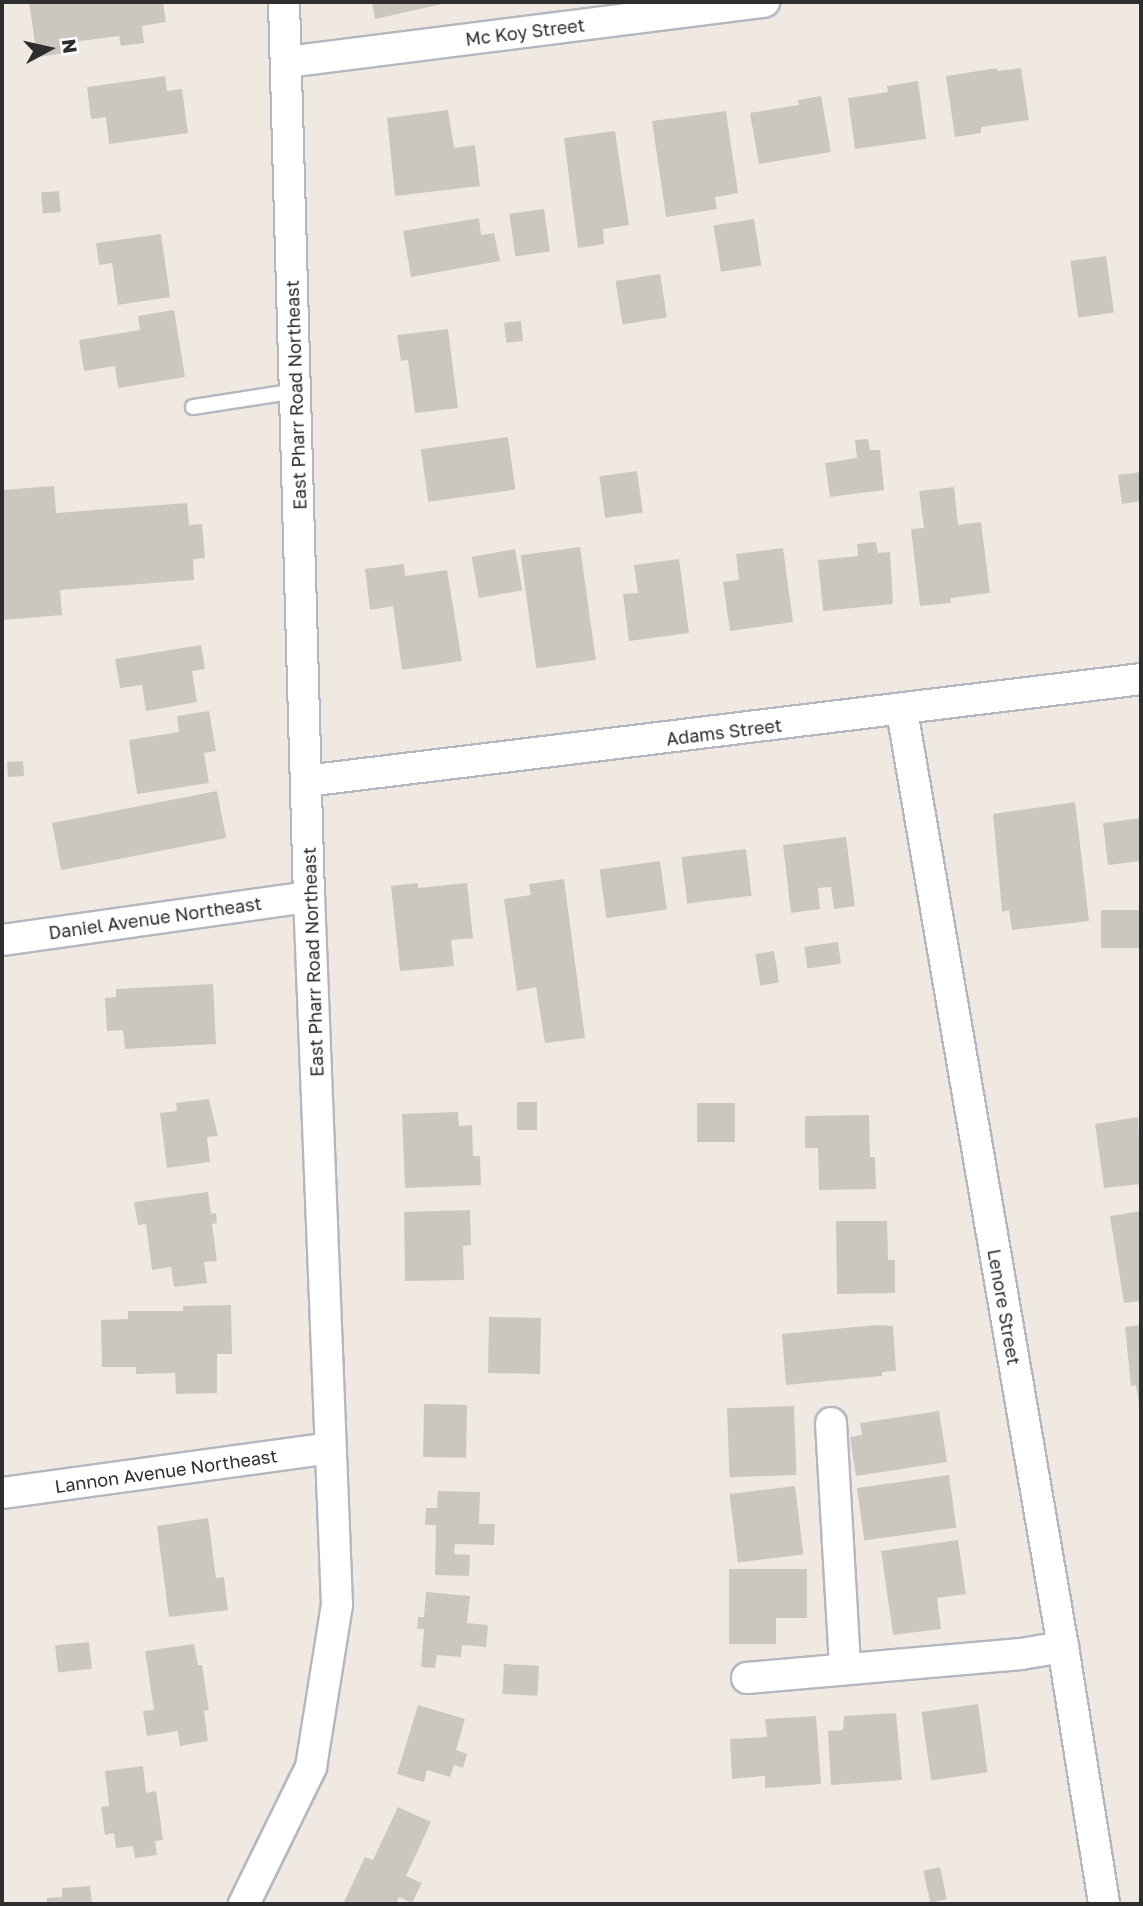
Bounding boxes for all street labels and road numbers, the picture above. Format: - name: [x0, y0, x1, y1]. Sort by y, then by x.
- street label: Mc Koy Street: [464, 14, 586, 50]
- street label: East Pharr Road Northeast: [281, 280, 311, 510]
- street label: Adams Street: [665, 714, 783, 750]
- street label: East Pharr Road Northeast: [298, 847, 328, 1077]
- street label: Daniel Avenue Northeast: [47, 892, 263, 944]
- street label: Lenore Street: [983, 1247, 1025, 1367]
- street label: Lannon Avenue Northeast: [53, 1445, 279, 1497]

